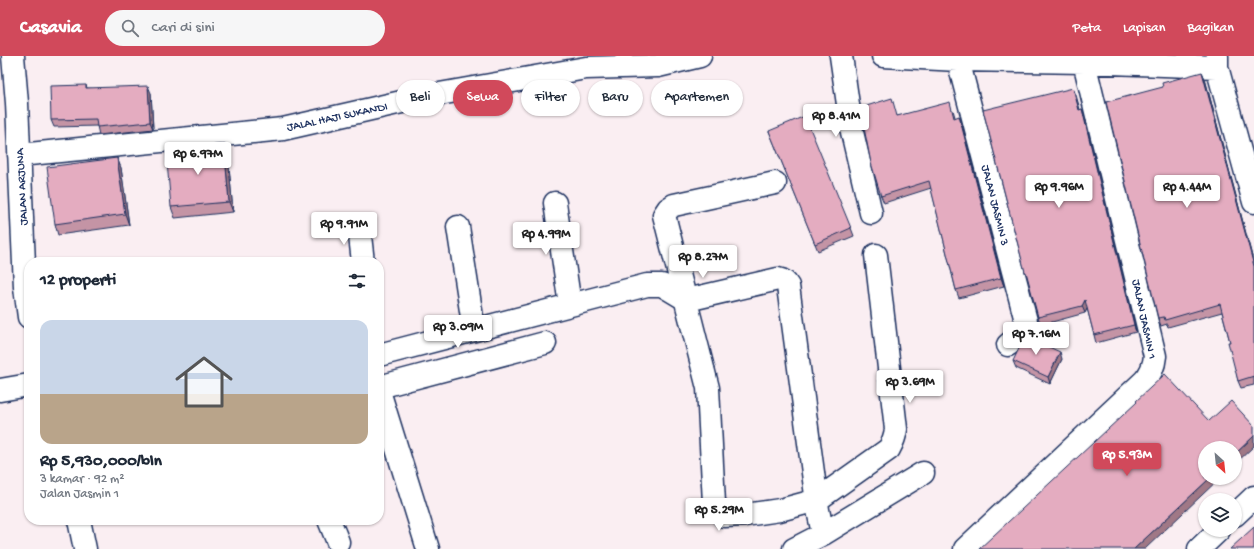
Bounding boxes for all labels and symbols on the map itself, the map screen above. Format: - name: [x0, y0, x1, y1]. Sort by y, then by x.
- street label: JALAL HAJI SUKANDI: [286, 100, 389, 135]
- pin: Rp 8.41M: [795, 104, 877, 138]
- pin: Rp 6.97M: [157, 142, 239, 176]
- street label: JALAN ARJUNA: [14, 147, 32, 226]
- street label: JALAN JASMIN 3: [977, 164, 1011, 247]
- pin: Rp 9.96M: [1018, 175, 1100, 209]
- pin: Rp 4.44M: [1146, 175, 1228, 209]
- pin: Rp 9.91M: [303, 212, 385, 246]
- pin: Rp 4.99M: [505, 222, 587, 256]
- pin: Rp 8.27M: [662, 245, 744, 279]
- street label: JALAN JASMIN 1: [1128, 278, 1158, 361]
- pin: Rp 3.09M: [417, 315, 499, 349]
- pin: Rp 7.16M: [995, 322, 1077, 356]
- pin: Rp 3.69M: [869, 370, 951, 404]
- north arrow: [1198, 441, 1242, 485]
- pin: Rp 5.93M: [1086, 443, 1168, 477]
- pin: Rp 5.29M: [678, 498, 760, 532]

